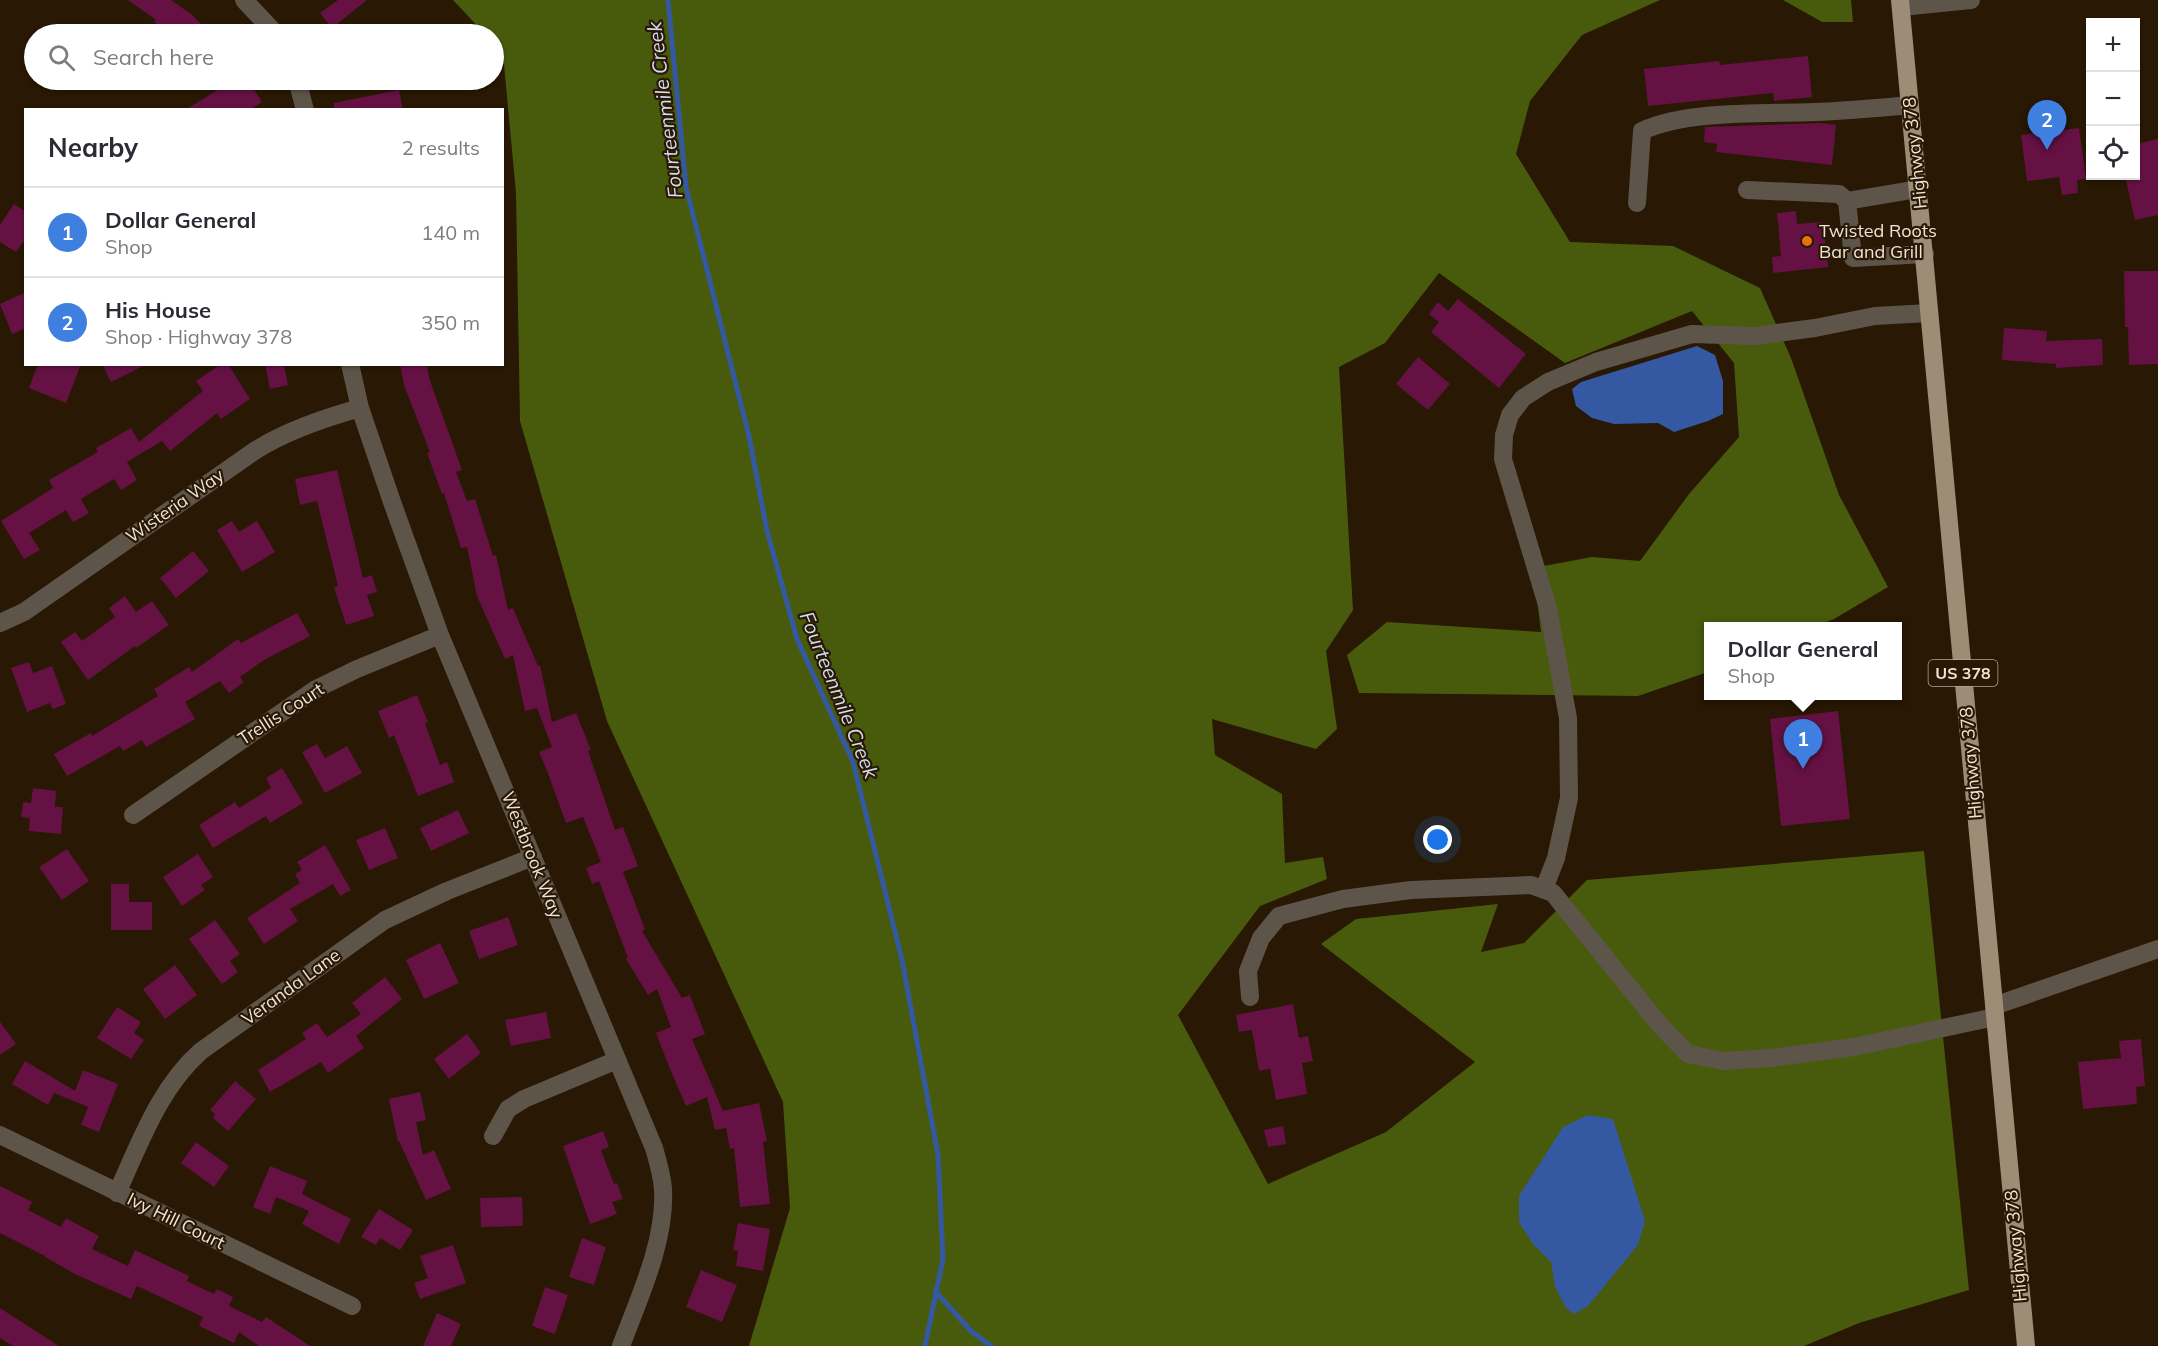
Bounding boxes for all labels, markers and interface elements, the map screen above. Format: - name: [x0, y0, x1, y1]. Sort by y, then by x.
- map controls: [2086, 18, 2140, 180]
- button: +: [2086, 18, 2140, 72]
- water label: Fourteenmile Creek: [641, 19, 688, 200]
- search box: [24, 24, 504, 90]
- icon: search: [45, 41, 78, 74]
- text: Search here: [93, 43, 214, 71]
- button: −: [2086, 72, 2140, 126]
- street label: Highway 378: [1897, 96, 1932, 210]
- pin: 2: [2028, 100, 2066, 150]
- button: locate: [2086, 126, 2140, 180]
- text: Nearby: [48, 131, 138, 164]
- text: 2 results: [402, 135, 480, 160]
- text: Dollar General: [105, 206, 256, 234]
- place label: Twisted Roots Bar and Grill: [1819, 219, 1937, 263]
- text: 1: [62, 220, 74, 245]
- text: 140 m: [421, 220, 480, 245]
- text: Shop: [105, 234, 153, 259]
- marker: Twisted Roots Bar and Grill: [1800, 234, 1814, 248]
- text: His House: [105, 296, 211, 324]
- text: 2: [62, 310, 74, 335]
- text: 350 m: [421, 310, 480, 335]
- text: Shop · Highway 378: [105, 324, 292, 349]
- street label: Wisteria Way: [121, 463, 229, 548]
- water label: Fourteenmile Creek: [795, 608, 885, 783]
- popup: [1704, 622, 1902, 700]
- text: Dollar General: [1727, 635, 1879, 663]
- road number: US 378: [1928, 660, 1998, 686]
- text: Shop: [1727, 663, 1775, 688]
- street label: Trellis Court: [233, 677, 328, 750]
- street label: Highway 378: [1954, 706, 1987, 820]
- pin: 1: [1784, 720, 1822, 769]
- street label: Westbrook Way: [497, 788, 569, 922]
- your location: [1423, 825, 1452, 854]
- street label: Veranda Lane: [237, 943, 345, 1030]
- street label: Ivy Hill Court: [124, 1187, 229, 1254]
- street label: Highway 378: [1999, 1189, 2032, 1303]

